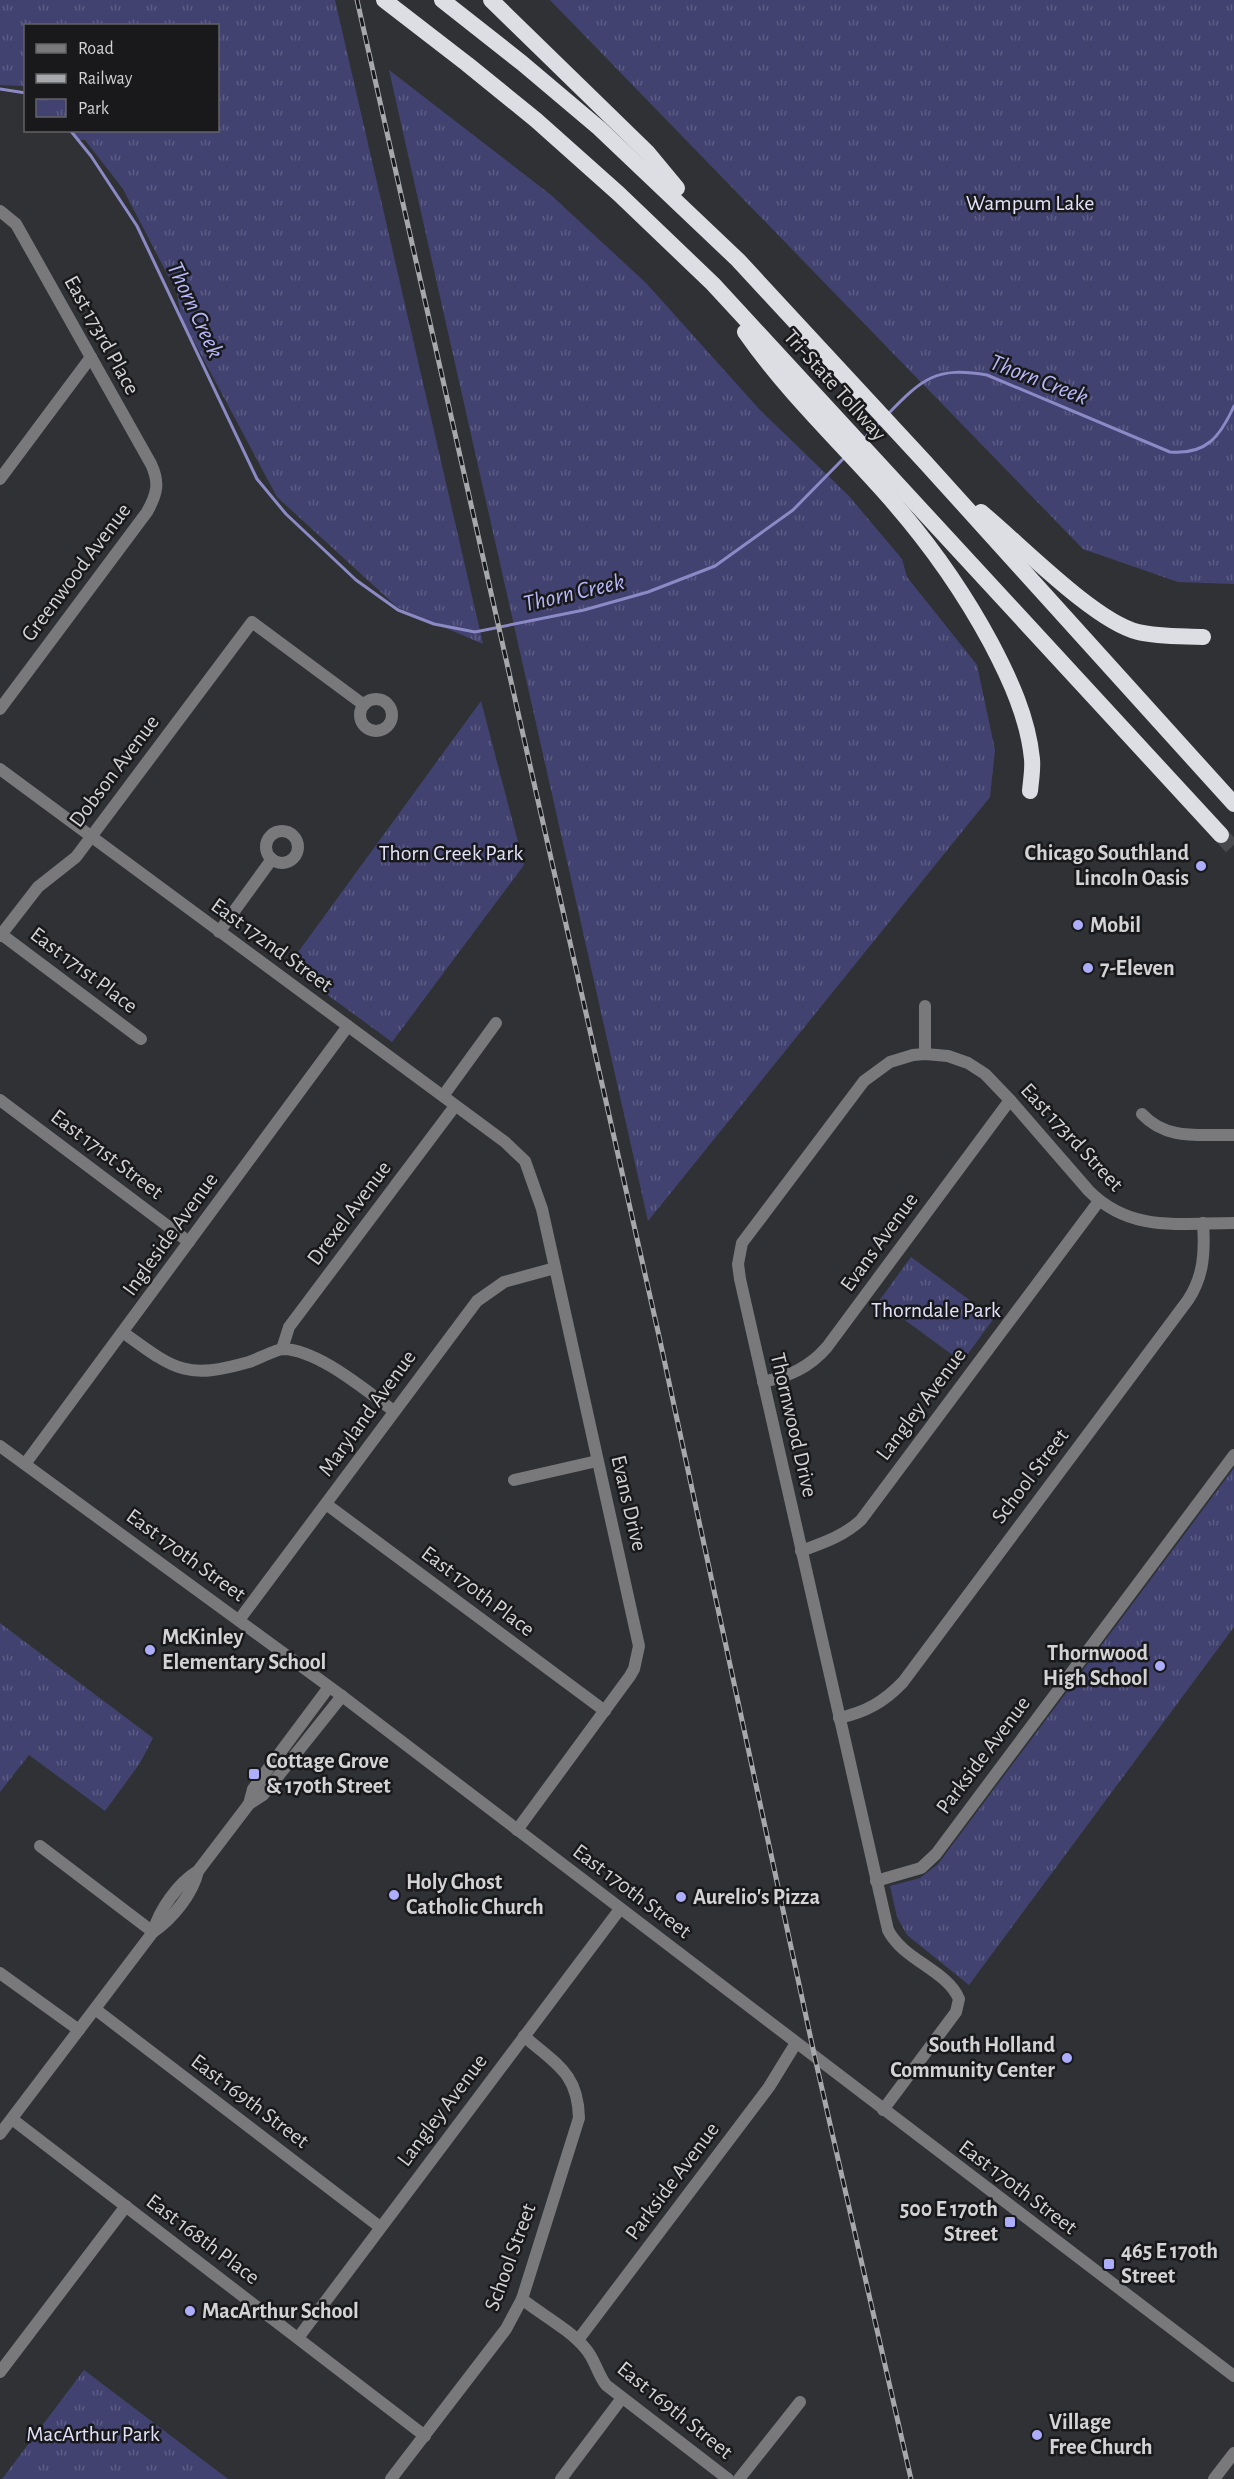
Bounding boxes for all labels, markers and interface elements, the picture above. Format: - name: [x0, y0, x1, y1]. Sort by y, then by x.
- legend: [24, 24, 219, 132]
- text: Road: [78, 40, 114, 58]
- text: Railway: [78, 70, 133, 88]
- text: Park: [78, 100, 110, 118]
- park label: Wampum Lake: [966, 192, 1094, 214]
- water label: Thorn Creek: [162, 258, 228, 362]
- street label: East 173rd Place: [60, 272, 144, 398]
- street label: Tri-State Tollway: [780, 325, 891, 445]
- water label: Thorn Creek: [986, 350, 1092, 410]
- street label: Greenwood Avenue: [17, 499, 135, 645]
- water label: Thorn Creek: [521, 570, 627, 616]
- street label: Dobson Avenue: [65, 711, 163, 831]
- park label: Thorn Creek Park: [379, 842, 523, 864]
- place label: Chicago Southland Lincoln Oasis: [1025, 842, 1189, 889]
- marker: Chicago Southland Lincoln Oasis: [1194, 859, 1208, 873]
- street label: East 172nd Street: [207, 894, 337, 996]
- place label: Mobil: [1090, 914, 1141, 936]
- marker: Mobil: [1071, 918, 1085, 932]
- street label: East 171st Place: [26, 923, 142, 1017]
- place label: 7-Eleven: [1100, 957, 1175, 979]
- marker: 7-Eleven: [1081, 961, 1095, 975]
- street label: East 173rd Street: [1017, 1079, 1127, 1195]
- street label: East 171st Street: [47, 1105, 167, 1203]
- street label: Drexel Avenue: [303, 1157, 395, 1269]
- street label: Ingleside Avenue: [118, 1168, 222, 1300]
- street label: Evans Avenue: [836, 1189, 922, 1295]
- park label: Thorndale Park: [871, 1299, 1001, 1321]
- street label: Langley Avenue: [872, 1344, 970, 1464]
- street label: Maryland Avenue: [314, 1346, 420, 1480]
- street label: Thornwood Drive: [767, 1351, 821, 1499]
- street label: School Street: [987, 1425, 1073, 1527]
- street label: Evans Drive: [607, 1453, 651, 1553]
- street label: East 170th Street: [122, 1505, 250, 1605]
- street label: East 170th Place: [417, 1542, 539, 1640]
- place label: McKinley Elementary School: [162, 1626, 326, 1674]
- place label: Thornwood High School: [1043, 1642, 1148, 1689]
- marker: McKinley Elementary School: [143, 1643, 157, 1657]
- marker: Thornwood High School: [1153, 1659, 1167, 1673]
- street label: Parkside Avenue: [932, 1692, 1034, 1818]
- place label: Cottage Grove & 170th Street: [266, 1750, 391, 1797]
- marker: Cottage Grove & 170th Street: [247, 1767, 261, 1781]
- street label: East 170th Street: [569, 1840, 695, 1942]
- place label: Holy Ghost Catholic Church: [406, 1871, 544, 1918]
- place label: Aurelio's Pizza: [693, 1886, 820, 1908]
- marker: Holy Ghost Catholic Church: [387, 1888, 401, 1902]
- marker: Aurelio's Pizza: [674, 1890, 688, 1904]
- place label: South Holland Community Center: [890, 2034, 1055, 2082]
- street label: East 169th Street: [187, 2050, 313, 2152]
- street label: Langley Avenue: [393, 2050, 491, 2170]
- marker: South Holland Community Center: [1060, 2051, 1074, 2065]
- street label: Parkside Avenue: [621, 2118, 723, 2244]
- street label: East 170th Street: [955, 2136, 1081, 2238]
- street label: East 168th Place: [142, 2190, 264, 2288]
- place label: 500 E 170th Street: [900, 2198, 999, 2245]
- street label: School Street: [480, 2200, 540, 2314]
- marker: 500 E 170th Street: [1003, 2215, 1017, 2229]
- place label: 465 E 170th Street: [1121, 2240, 1218, 2287]
- marker: 465 E 170th Street: [1102, 2257, 1116, 2271]
- place label: MacArthur School: [202, 2300, 359, 2322]
- marker: MacArthur School: [183, 2304, 197, 2318]
- street label: East 169th Street: [613, 2357, 737, 2463]
- place label: Village Free Church: [1049, 2411, 1153, 2458]
- park label: MacArthur Park: [26, 2423, 160, 2445]
- marker: Village Free Church: [1030, 2428, 1044, 2442]

